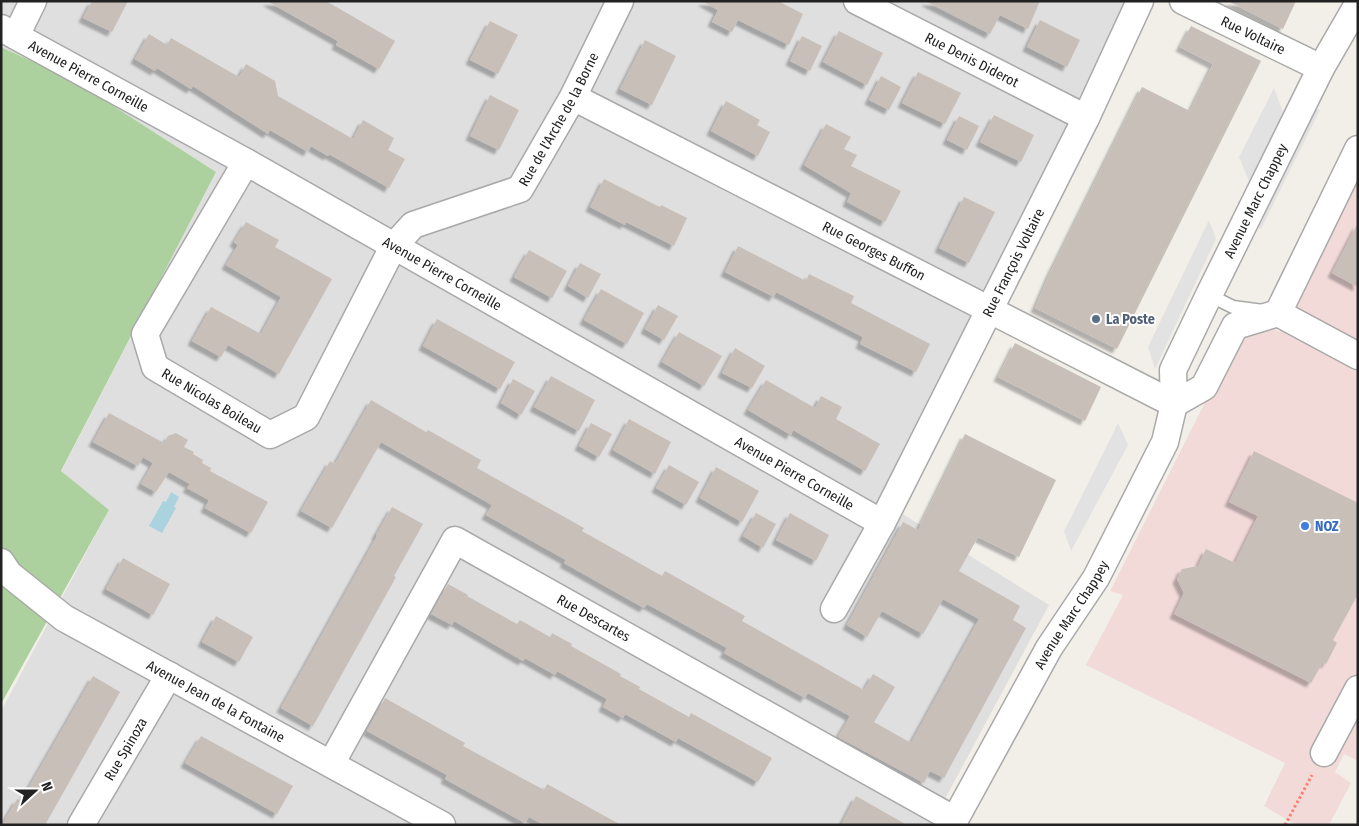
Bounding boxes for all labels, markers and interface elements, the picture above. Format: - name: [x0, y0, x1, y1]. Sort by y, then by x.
- street label: Rue Voltaire: [1218, 13, 1288, 58]
- street label: Rue Denis Diderot: [922, 29, 1022, 91]
- street label: Avenue Pierre Corneille: [26, 37, 151, 116]
- street label: Rue de l'Arche de la Borne: [515, 50, 602, 190]
- street label: Avenue Marc Chappey: [1221, 140, 1292, 261]
- street label: Rue François Voltaire: [979, 206, 1048, 320]
- street label: Rue Georges Buffon: [820, 218, 928, 285]
- street label: Avenue Pierre Corneille: [380, 233, 505, 314]
- place label: La Poste: [1106, 311, 1155, 328]
- marker: La Poste: [1090, 313, 1102, 325]
- street label: Rue Nicolas Boileau: [159, 365, 265, 437]
- street label: Avenue Pierre Corneille: [732, 433, 857, 514]
- place label: NOZ: [1315, 518, 1339, 535]
- marker: NOZ: [1299, 520, 1311, 532]
- street label: Avenue Marc Chappey: [1031, 557, 1113, 672]
- street label: Rue Descartes: [554, 591, 633, 645]
- street label: Avenue Jean de la Fontaine: [144, 657, 288, 746]
- street label: Rue Spinoza: [101, 715, 151, 784]
- north arrow: [10, 766, 60, 816]
- text: N: [37, 780, 56, 793]

